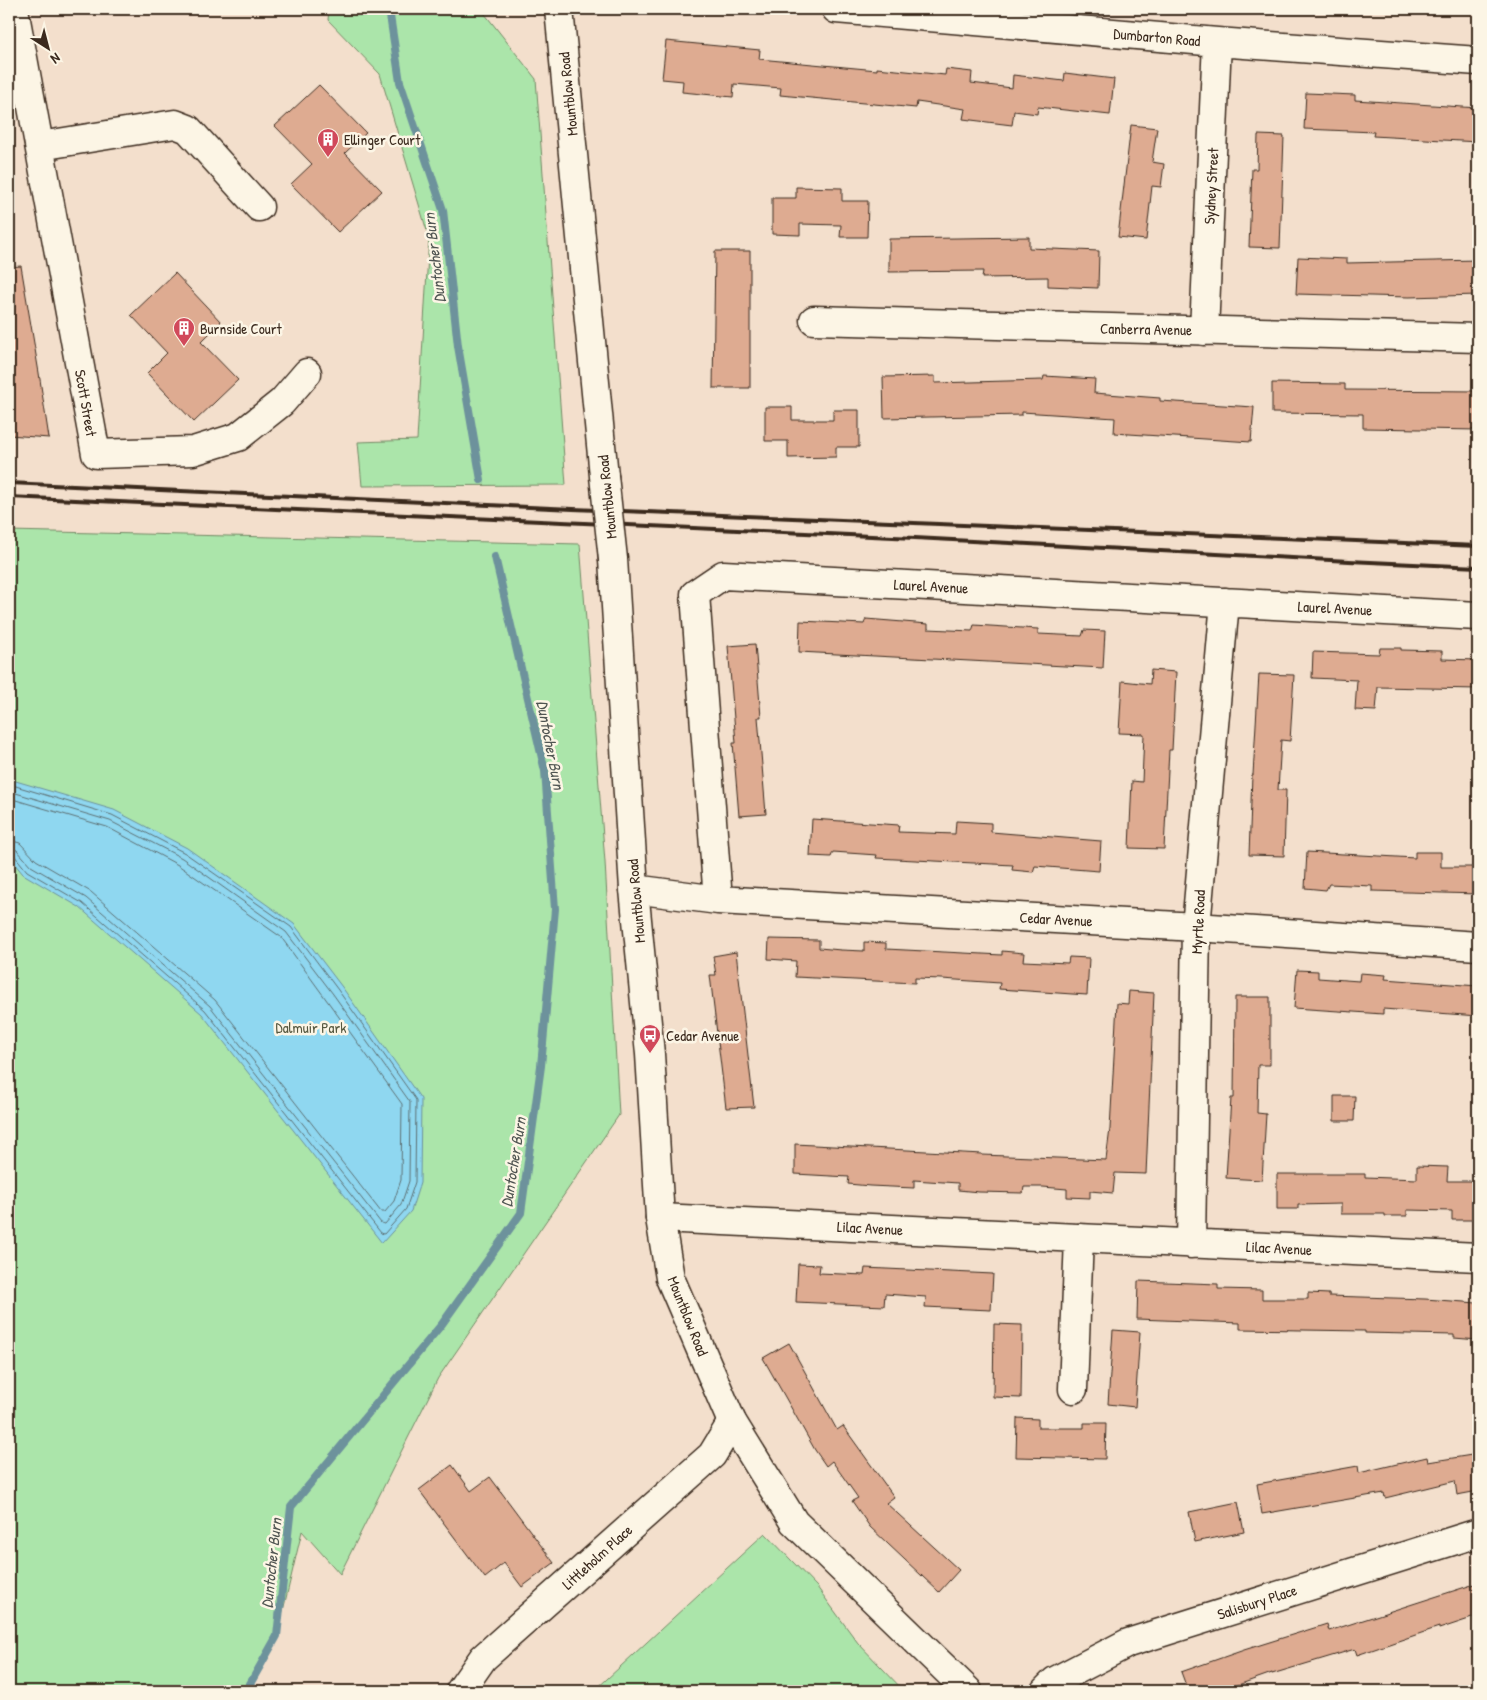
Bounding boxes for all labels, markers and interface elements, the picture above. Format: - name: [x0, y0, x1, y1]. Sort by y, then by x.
- north arrow: [22, 22, 72, 72]
- street label: Dumbarton Road: [1113, 23, 1201, 51]
- text: N: [47, 49, 65, 69]
- street label: Mountblow Road: [553, 51, 583, 137]
- building icon: Ellinger Court: [316, 127, 340, 158]
- place label: Ellinger Court: [344, 129, 421, 150]
- street label: Sydney Street: [1199, 146, 1224, 225]
- water label: Duntocher Burn: [417, 210, 450, 304]
- building icon: Burnside Court: [172, 316, 196, 347]
- place label: Burnside Court: [200, 318, 283, 339]
- street label: Canberra Avenue: [1100, 318, 1192, 340]
- street label: Scott Street: [70, 368, 102, 439]
- street label: Mountblow Road: [592, 454, 622, 540]
- street label: Laurel Avenue: [893, 574, 969, 598]
- street label: Laurel Avenue: [1297, 596, 1373, 620]
- water label: Duntocher Burn: [532, 699, 571, 793]
- street label: Mountblow Road: [622, 858, 650, 944]
- street label: Myrtle Road: [1186, 889, 1210, 955]
- street label: Cedar Avenue: [1019, 907, 1093, 931]
- park label: Dalmuir Park: [276, 1017, 346, 1038]
- bus stop icon: Cedar Avenue: [638, 1023, 662, 1054]
- place label: Cedar Avenue: [666, 1025, 739, 1046]
- water label: Duntocher Burn: [495, 1114, 531, 1208]
- street label: Lilac Avenue: [836, 1216, 904, 1240]
- street label: Lilac Avenue: [1245, 1236, 1313, 1260]
- street label: Mountblow Road: [663, 1273, 714, 1359]
- water label: Duntocher Burn: [255, 1515, 287, 1609]
- street label: Littleholm Place: [557, 1520, 637, 1594]
- street label: Salisbury Place: [1215, 1579, 1300, 1625]

